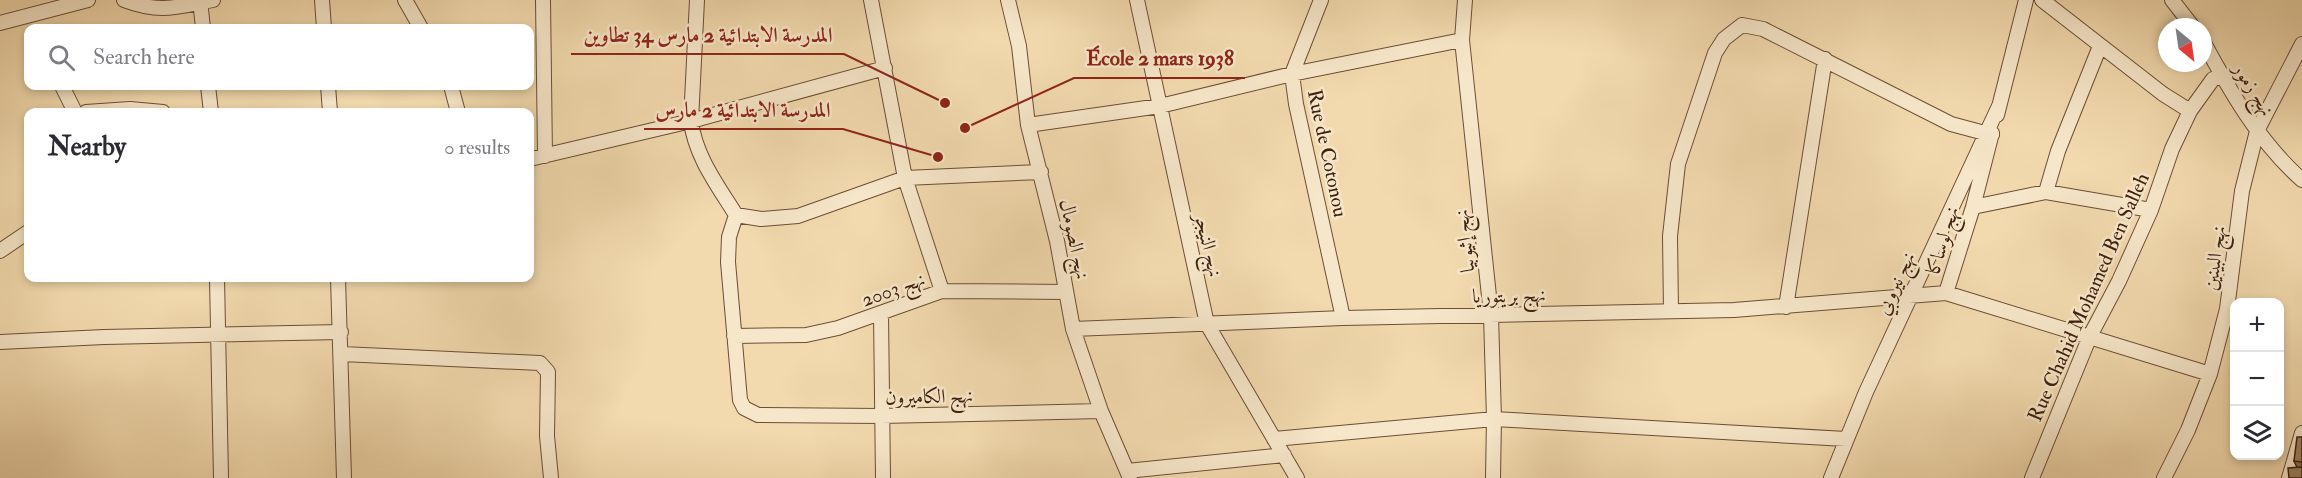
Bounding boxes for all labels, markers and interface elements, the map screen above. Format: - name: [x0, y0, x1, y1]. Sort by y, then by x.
- callout: المدرسة الابتدائية 2 مارس 34 تطاوين: [571, 15, 844, 54]
- north arrow: [2158, 18, 2212, 72]
- text: المدرسة الابتدائية 2 مارس 34 تطاوين: [583, 22, 833, 49]
- search box: [24, 24, 534, 90]
- callout: École 2 mars 1938: [1074, 39, 1245, 78]
- icon: search: [45, 41, 78, 74]
- text: Search here: [93, 43, 195, 71]
- text: École 2 mars 1938: [1086, 45, 1234, 72]
- street label: نهج زمور: [2222, 56, 2280, 123]
- street label: Rue de Cotonou: [1302, 87, 1353, 219]
- callout: المدرسة الابتدائية 2 مارس: [644, 90, 843, 129]
- text: المدرسة الابتدائية 2 مارس: [655, 97, 831, 124]
- text: Nearby: [48, 131, 126, 163]
- text: 0 results: [444, 135, 510, 160]
- street label: Rue Chahid Mohamed Ben Salleh: [2022, 169, 2155, 425]
- street label: نهج الصومال: [1049, 197, 1095, 282]
- street label: نهج لوساكا: [1920, 203, 1969, 278]
- street label: نهج إثيوبيا: [1449, 208, 1485, 274]
- street label: نهج النيجر: [1184, 209, 1228, 280]
- street label: نهج البينين: [2198, 224, 2236, 293]
- street label: نهج نيروبي: [1870, 248, 1925, 321]
- street label: نهج 2003: [858, 266, 930, 317]
- street label: نهج بريتوريا: [1472, 282, 1546, 314]
- map controls: [2230, 298, 2284, 460]
- button: +: [2230, 298, 2284, 352]
- button: −: [2230, 352, 2284, 406]
- street label: نهج الكاميرون: [885, 383, 973, 415]
- button: layers: [2230, 406, 2284, 460]

